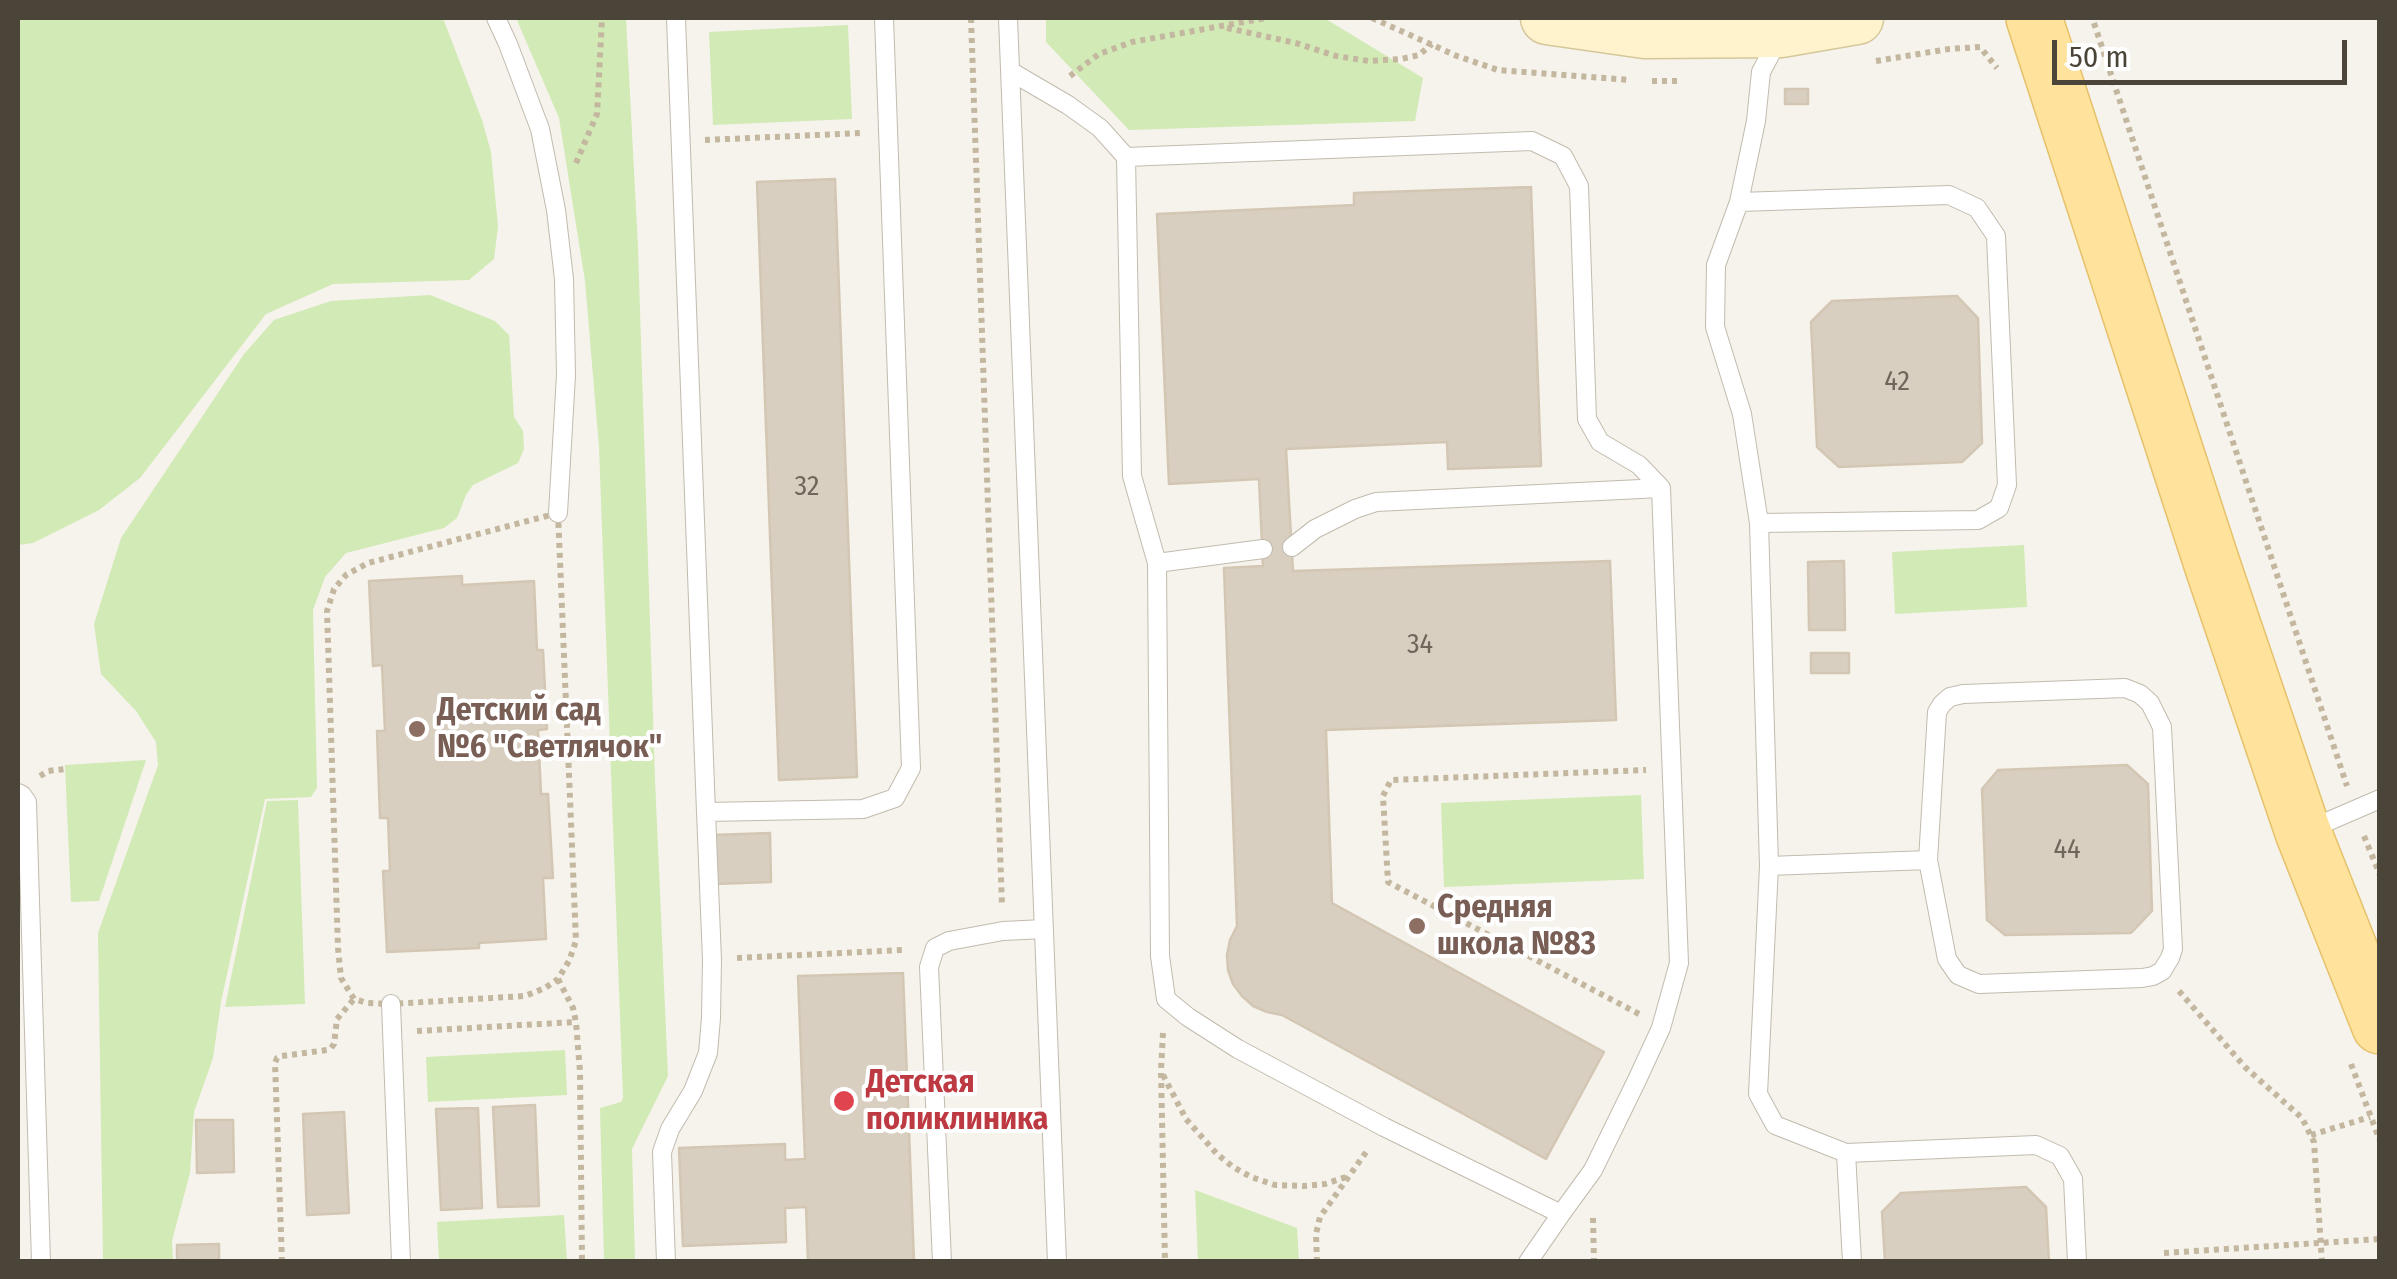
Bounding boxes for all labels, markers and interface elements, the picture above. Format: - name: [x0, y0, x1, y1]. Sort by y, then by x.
- scale bar: [2057, 20, 2352, 82]
- text: 50 m: [2069, 39, 2129, 75]
- house number: 42: [1884, 365, 1910, 399]
- house number: 32: [795, 470, 819, 504]
- house number: 34: [1407, 628, 1433, 662]
- place label: Детский сад №6 "Светлячок": [437, 692, 662, 767]
- marker: Детский сад №6 "Светлячок": [406, 718, 428, 740]
- house number: 44: [2053, 833, 2081, 867]
- place label: Средняя школа №83: [1437, 889, 1596, 964]
- marker: Средняя школа №83: [1406, 915, 1428, 937]
- place label: Детская поликлиника: [866, 1064, 1048, 1139]
- marker: Детская поликлиника: [831, 1088, 857, 1114]

